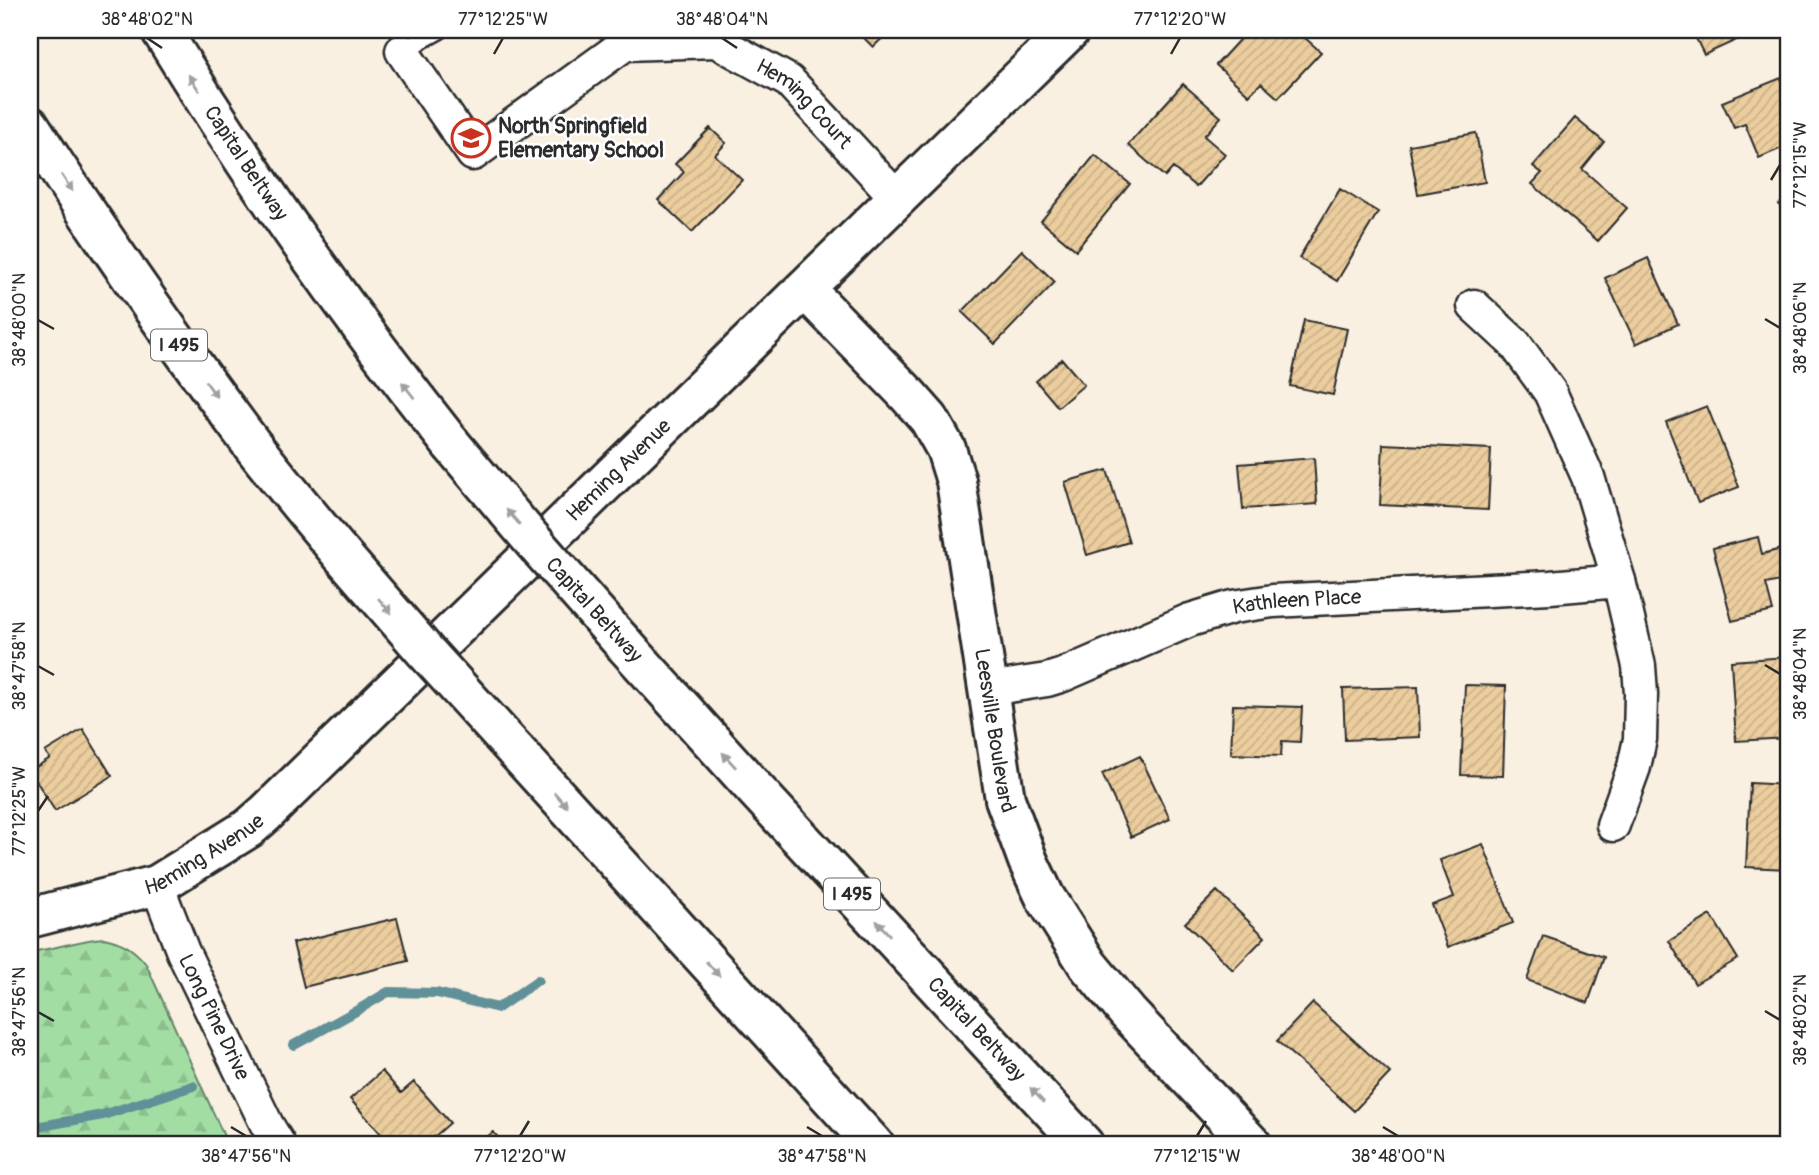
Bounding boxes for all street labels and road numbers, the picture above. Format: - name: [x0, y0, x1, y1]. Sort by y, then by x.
- street label: Heming Court: [752, 52, 858, 155]
- street label: Capital Beltway: [198, 100, 294, 226]
- road number: I 495: [151, 330, 207, 360]
- street label: Heming Avenue: [560, 412, 677, 527]
- street label: Capital Beltway: [540, 552, 648, 668]
- street label: Kathleen Place: [1231, 583, 1363, 620]
- street label: Leesville Boulevard: [968, 646, 1022, 816]
- street label: Heming Avenue: [142, 807, 270, 901]
- road number: I 495: [824, 878, 880, 909]
- street label: Long Pine Drive: [172, 949, 257, 1085]
- street label: Capital Beltway: [922, 971, 1032, 1087]

